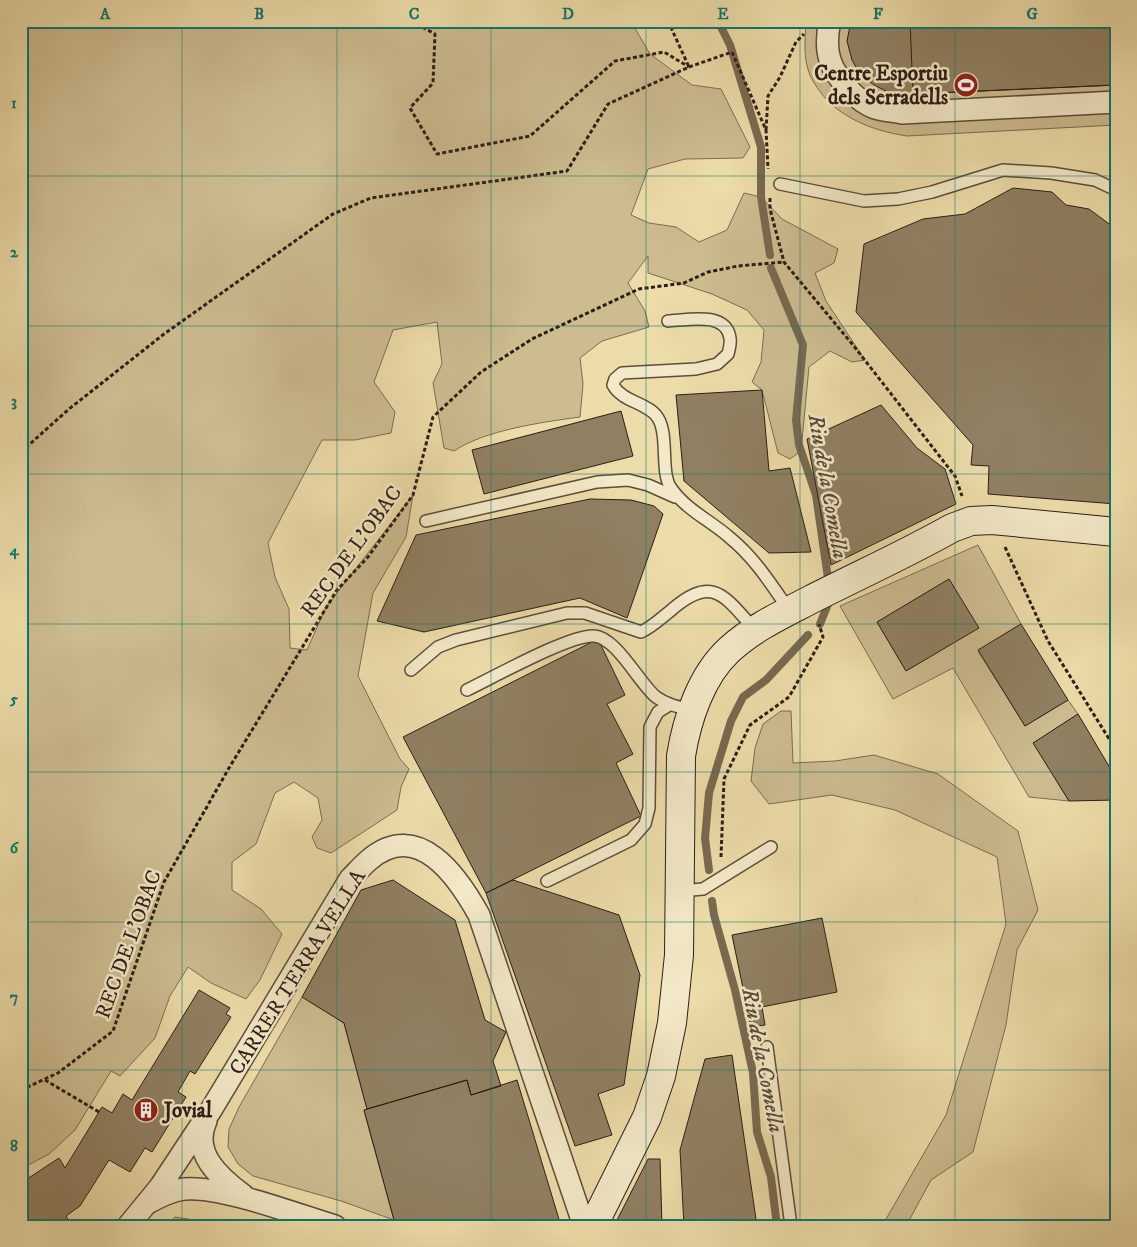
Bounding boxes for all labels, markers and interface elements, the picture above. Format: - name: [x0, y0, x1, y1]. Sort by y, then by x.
- text: A: [99, 4, 111, 24]
- text: B: [254, 4, 264, 24]
- text: C: [409, 4, 419, 24]
- text: D: [562, 4, 574, 24]
- text: E: [717, 4, 729, 24]
- text: F: [873, 4, 883, 24]
- text: G: [1026, 4, 1038, 24]
- place label: Centre Esportiu dels Serradells: [814, 61, 948, 111]
- sports icon: Centre Esportiu dels Serradells: [953, 72, 979, 98]
- text: 1: [11, 93, 17, 113]
- text: 2: [10, 242, 19, 262]
- text: 3: [11, 391, 17, 411]
- water label: Riu de la Comella: [801, 411, 854, 561]
- street label: REC DE L'OBAC: [295, 481, 408, 622]
- text: 4: [8, 540, 19, 560]
- text: 5: [9, 689, 18, 709]
- text: 6: [10, 838, 20, 858]
- street label: CARRER TERRA VELLA: [224, 864, 372, 1080]
- street label: REC DE L'OBAC: [90, 867, 168, 1022]
- water label: Riu de la Comella: [735, 985, 790, 1135]
- text: 7: [10, 987, 18, 1007]
- building icon: Jovial: [133, 1097, 159, 1123]
- place label: Jovial: [162, 1098, 213, 1124]
- text: 8: [10, 1136, 18, 1156]

